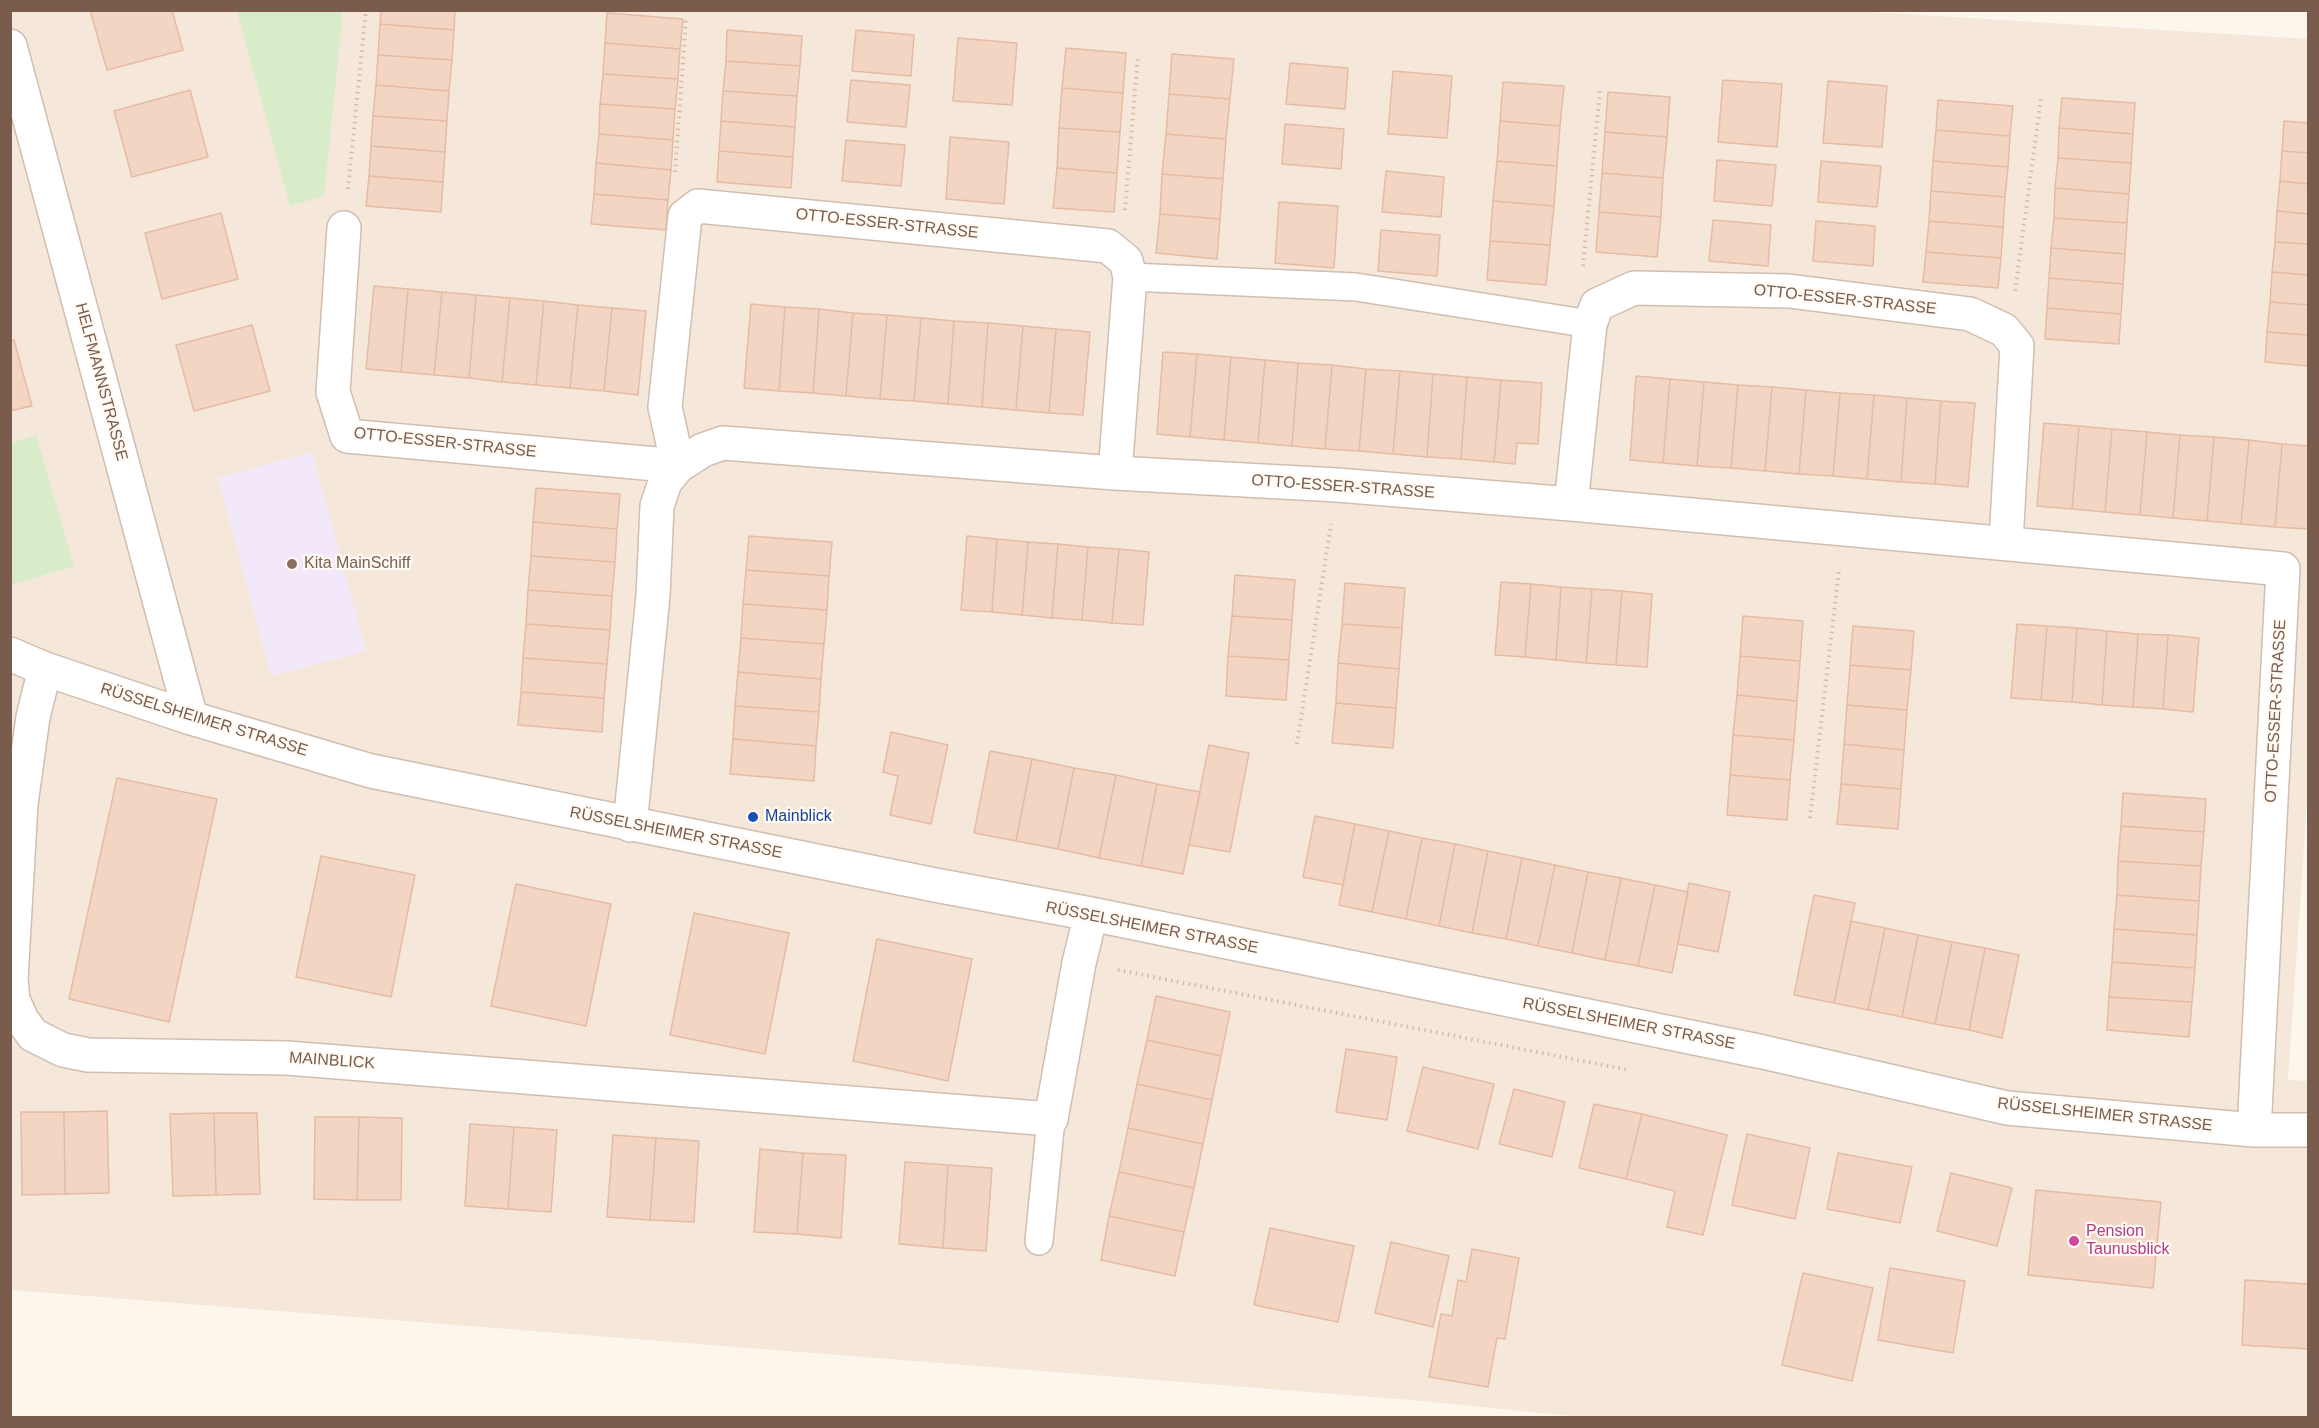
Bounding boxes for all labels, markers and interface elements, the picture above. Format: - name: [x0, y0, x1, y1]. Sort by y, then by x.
- street label: OTTO-ESSER-STRASSE: [795, 205, 979, 243]
- street label: OTTO-ESSER-STRASSE: [1753, 281, 1937, 319]
- street label: HELFMANNSTRASSE: [71, 301, 131, 463]
- street label: OTTO-ESSER-STRASSE: [353, 424, 537, 462]
- street label: OTTO-ESSER-STRASSE: [1251, 471, 1435, 503]
- place label: Kita MainSchiff: [304, 554, 410, 574]
- marker: Kita MainSchiff: [285, 557, 299, 571]
- street label: OTTO-ESSER-STRASSE: [2262, 619, 2290, 803]
- street label: RÜSSELSHEIMER STRASSE: [98, 679, 310, 761]
- street label: RÜSSELSHEIMER STRASSE: [568, 803, 784, 863]
- place label: Mainblick: [765, 807, 832, 827]
- marker: Mainblick: [746, 810, 760, 824]
- street label: RÜSSELSHEIMER STRASSE: [1044, 898, 1260, 958]
- street label: RÜSSELSHEIMER STRASSE: [1521, 994, 1737, 1054]
- street label: MAINBLICK: [288, 1048, 376, 1074]
- street label: RÜSSELSHEIMER STRASSE: [1997, 1094, 2213, 1136]
- place label: Pension Taunusblick: [2086, 1222, 2170, 1260]
- marker: Pension Taunusblick: [2067, 1234, 2081, 1248]

